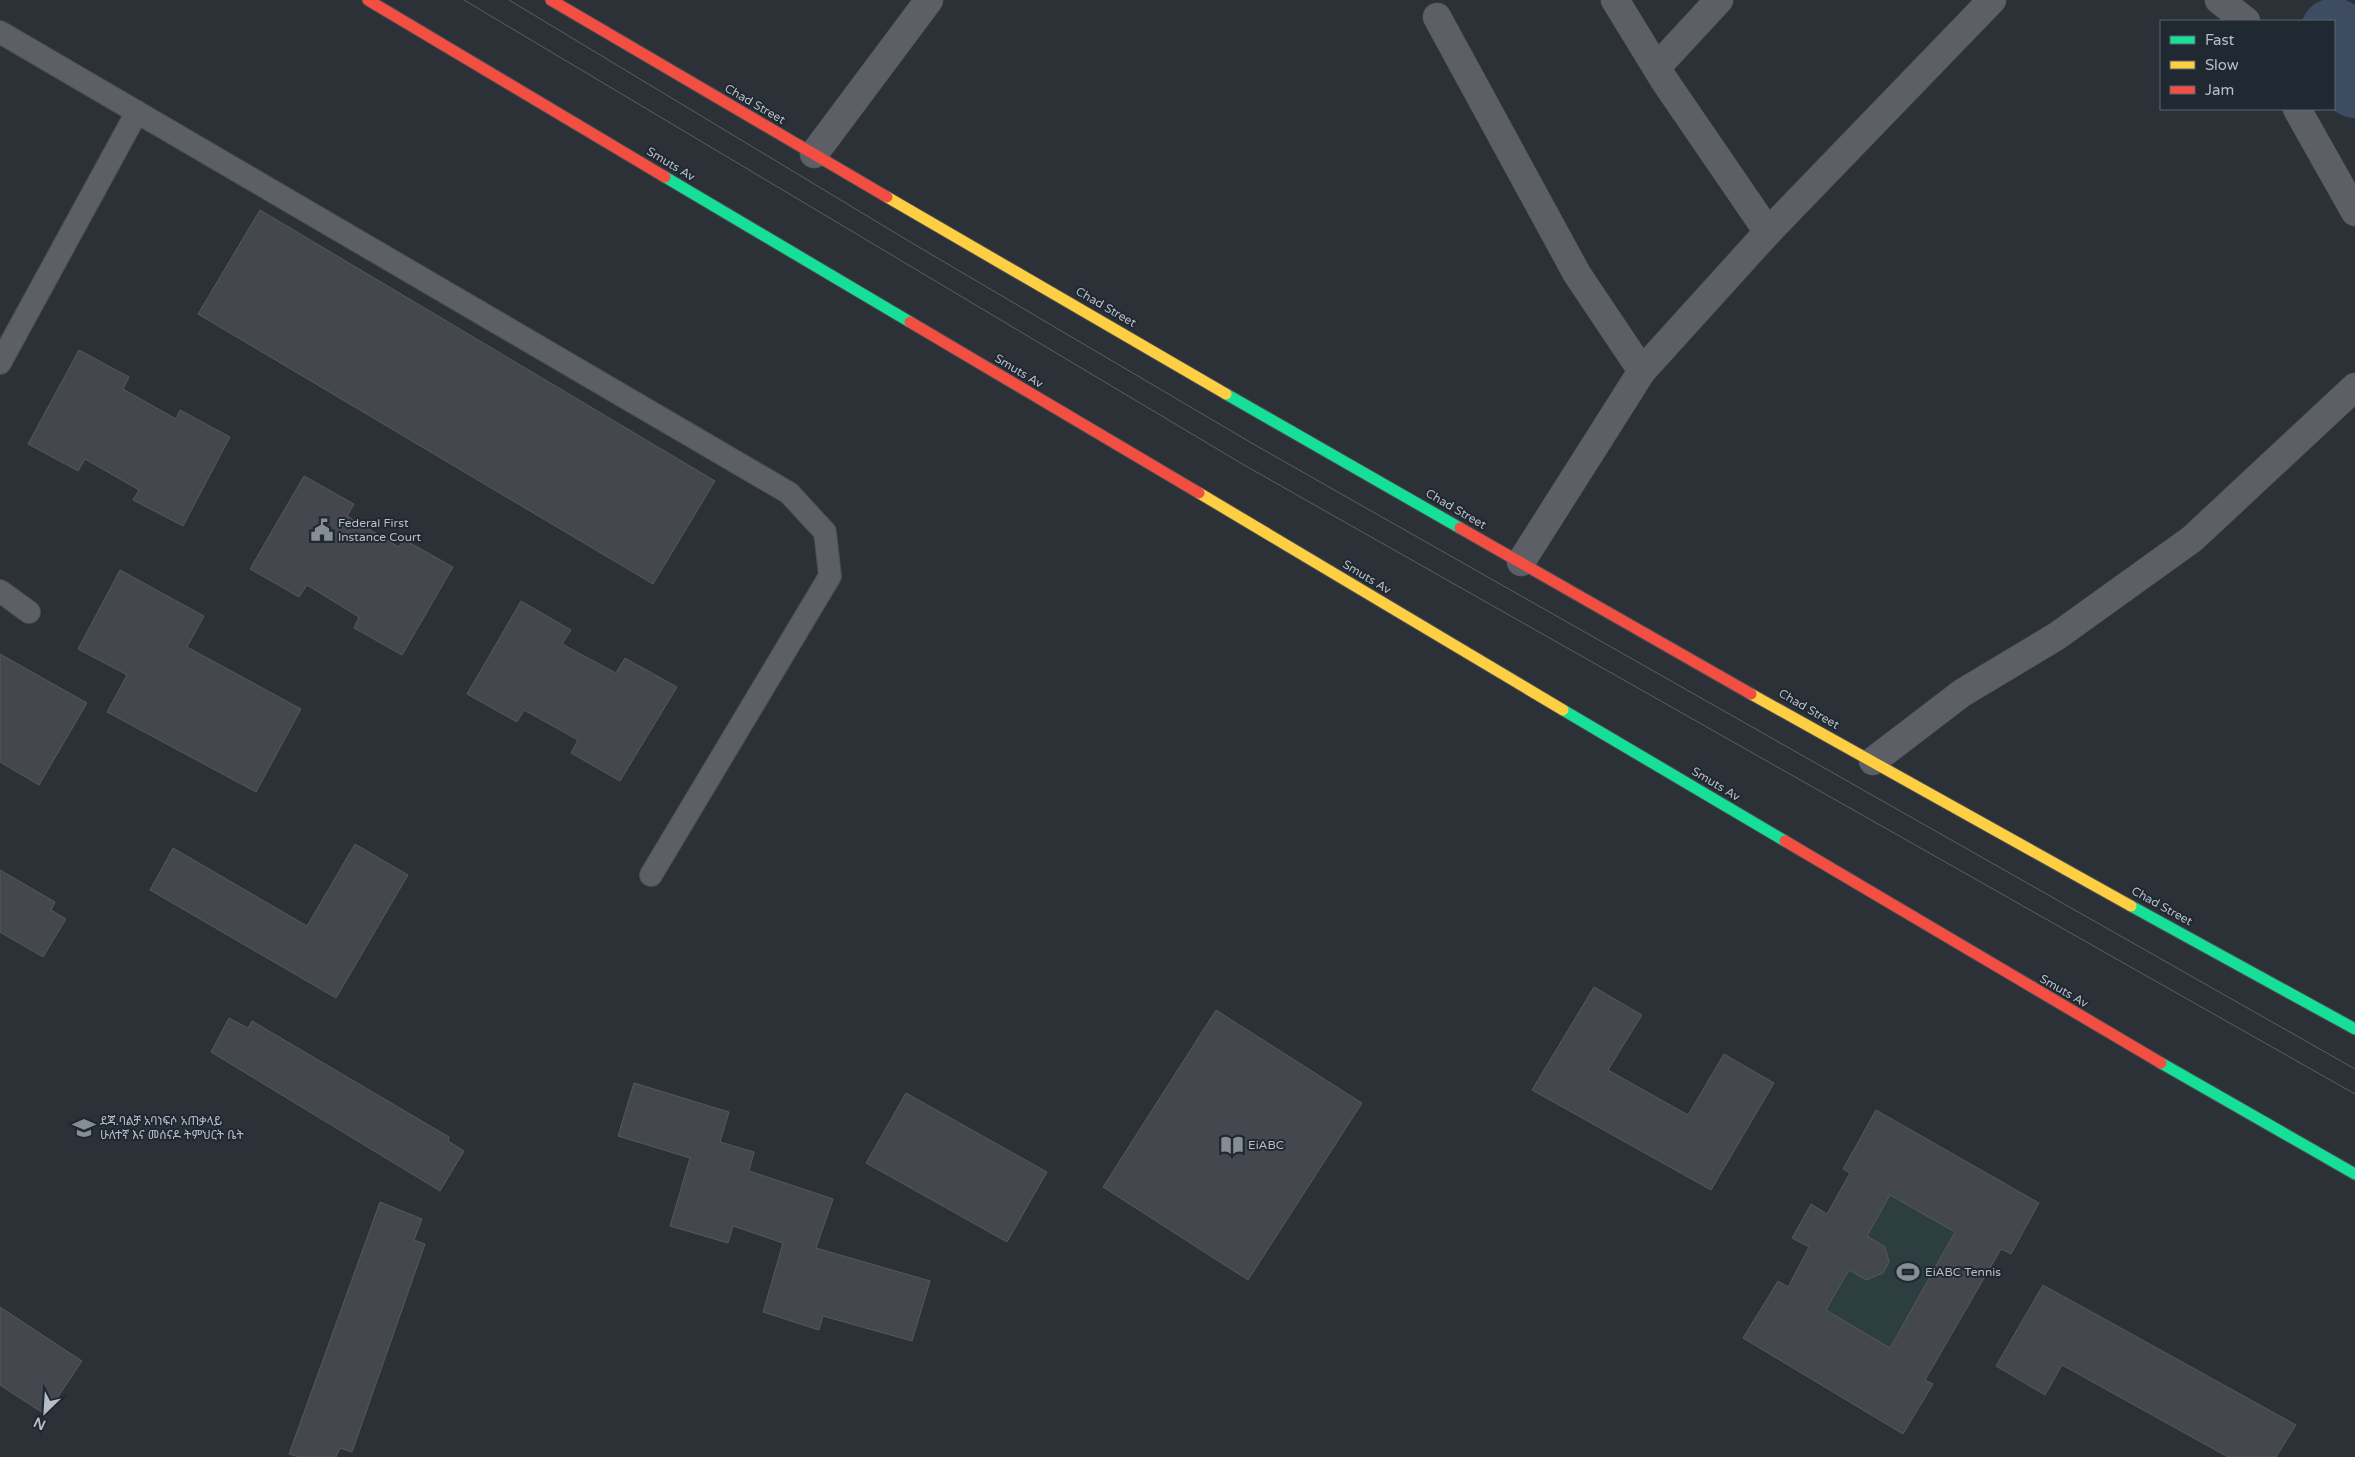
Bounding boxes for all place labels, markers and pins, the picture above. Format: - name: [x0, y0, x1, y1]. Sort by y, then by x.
- place label: Federal First Instance Court: [338, 516, 422, 544]
- public building icon: Federal First Instance Court: [309, 517, 335, 543]
- place label: ደጃ.ባልቻ አባነፍሶ አጠቃላይ ሁለተኛ እና መሰናዶ ትምህርት ቤት: [100, 1114, 244, 1142]
- school or university icon: ደጃ.ባልቻ አባነፍሶ አጠቃላይ ሁለተኛ እና መሰናዶ ትምህርት ቤት: [71, 1115, 97, 1141]
- library icon: EiABC: [1219, 1132, 1245, 1158]
- place label: EiABC: [1248, 1138, 1284, 1152]
- sports icon: EiABC Tennis: [1895, 1259, 1921, 1285]
- place label: EiABC Tennis: [1925, 1265, 2001, 1279]

